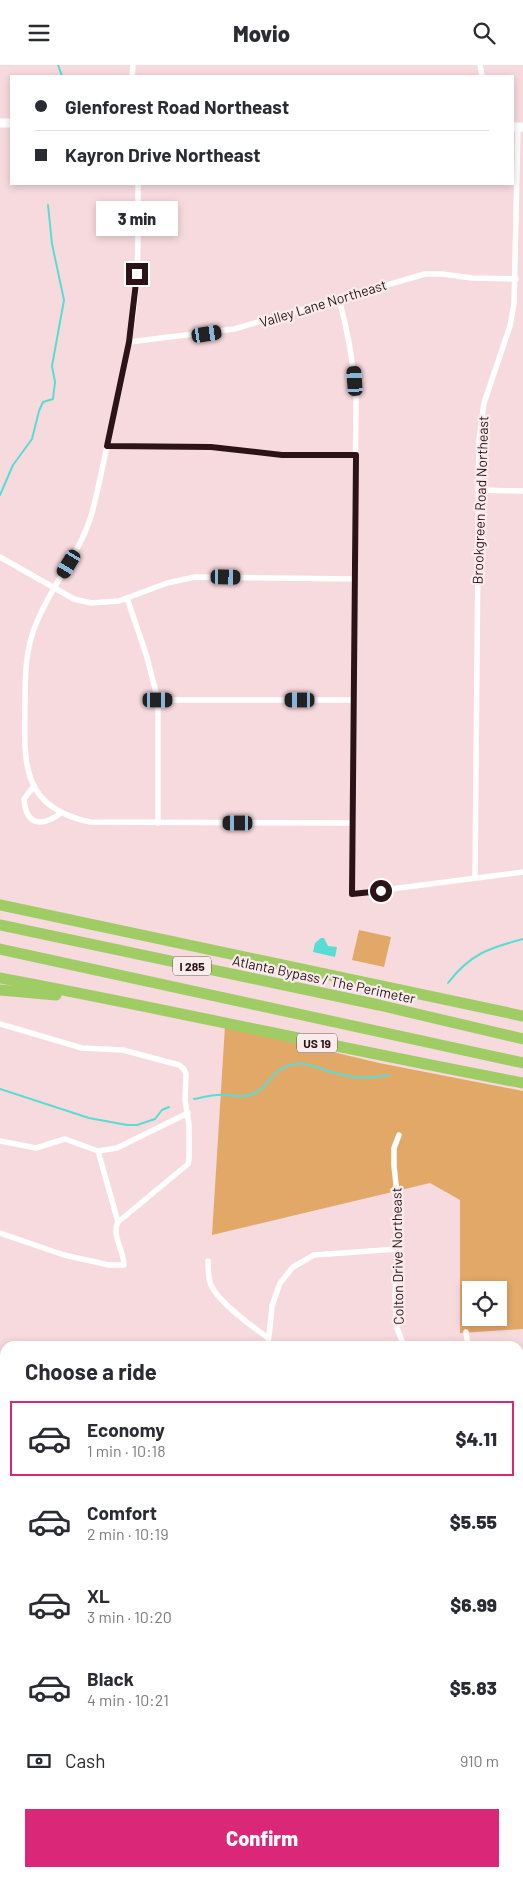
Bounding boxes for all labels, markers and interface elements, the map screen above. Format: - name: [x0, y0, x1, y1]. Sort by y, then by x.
- icon: menu: [25, 19, 53, 47]
- icon: search: [470, 19, 498, 47]
- text: Movio: [233, 20, 290, 46]
- text: Glenforest Road Northeast: [65, 95, 289, 118]
- text: Kayron Drive Northeast: [65, 143, 261, 166]
- callout: 3 min: [96, 201, 178, 237]
- text: 3 min: [118, 209, 156, 228]
- route end: [126, 263, 148, 285]
- street label: Valley Lane Northeast: [257, 276, 389, 330]
- car: [191, 324, 222, 344]
- car: [346, 366, 363, 396]
- street label: Brookgreen Road Northeast: [469, 415, 491, 585]
- car: [54, 547, 83, 581]
- car: [210, 569, 241, 585]
- car: [143, 693, 173, 708]
- car: [285, 693, 315, 708]
- car: [223, 816, 253, 831]
- route start: [370, 880, 392, 902]
- street label: Atlanta Bypass / The Perimeter: [231, 951, 417, 1007]
- road number: I 285: [173, 956, 211, 975]
- road number: US 19: [297, 1033, 337, 1053]
- street label: Colton Drive Northeast: [387, 1187, 407, 1325]
- map controls: [462, 1281, 507, 1326]
- button: locate: [462, 1281, 507, 1326]
- text: Choose a ride: [25, 1358, 157, 1384]
- icon: car: [27, 1416, 72, 1461]
- text: Economy: [87, 1418, 165, 1441]
- text: $4.11: [455, 1427, 497, 1450]
- text: 1 min · 10:18: [87, 1441, 166, 1460]
- icon: car: [27, 1499, 72, 1544]
- text: Comfort: [87, 1501, 157, 1524]
- text: $5.55: [450, 1510, 497, 1533]
- text: 2 min · 10:19: [87, 1524, 168, 1543]
- icon: car: [27, 1582, 72, 1627]
- text: XL: [87, 1584, 110, 1607]
- text: $6.99: [450, 1593, 497, 1616]
- text: 3 min · 10:20: [87, 1607, 172, 1626]
- icon: car: [27, 1665, 72, 1710]
- text: Black: [87, 1667, 134, 1690]
- text: $5.83: [450, 1676, 497, 1699]
- text: 4 min · 10:21: [87, 1690, 169, 1709]
- icon: cash: [25, 1747, 53, 1775]
- text: Cash: [65, 1749, 106, 1772]
- text: 910 m: [460, 1751, 499, 1770]
- button: Confirm: [25, 1809, 499, 1867]

